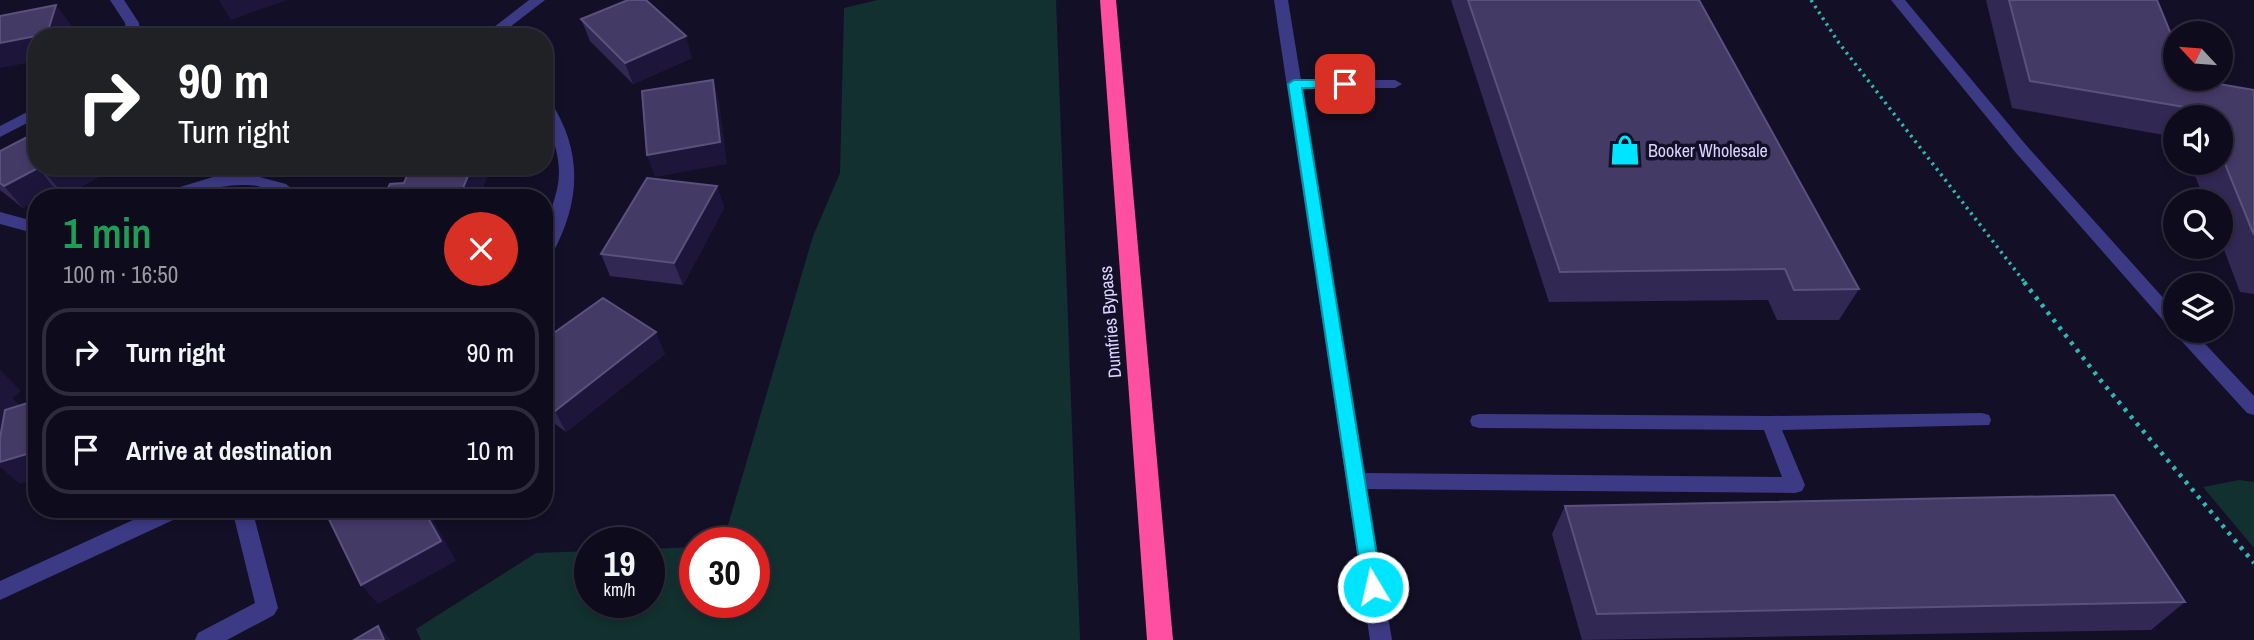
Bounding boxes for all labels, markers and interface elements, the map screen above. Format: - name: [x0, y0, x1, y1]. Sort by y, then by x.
- north arrow: [2163, 21, 2233, 91]
- map controls: [2163, 21, 2233, 343]
- text: 90 m: [178, 47, 270, 113]
- pin: [1315, 54, 1375, 114]
- icon: right: [63, 56, 154, 147]
- icon: arrive: [1326, 65, 1364, 103]
- button: sound: [2163, 105, 2233, 175]
- text: Turn right: [178, 110, 290, 153]
- shop icon: Booker Wholesale: [1608, 133, 1642, 167]
- place label: Booker Wholesale: [1648, 138, 1768, 163]
- button: search: [2163, 189, 2233, 259]
- text: 1 min: [63, 205, 152, 261]
- button: close: [444, 212, 518, 286]
- text: 100 m · 16:50: [63, 259, 178, 290]
- street label: Dumfries Bypass: [1093, 265, 1127, 379]
- button: layers: [2163, 273, 2233, 343]
- icon: right: [67, 333, 105, 371]
- text: Turn right: [126, 335, 225, 370]
- text: 90 m: [467, 335, 514, 370]
- icon: arrive: [67, 431, 105, 469]
- text: Arrive at destination: [126, 433, 332, 468]
- text: 10 m: [467, 433, 514, 468]
- speed limit sign: 30: [679, 527, 770, 618]
- text: 19: [604, 540, 635, 587]
- position arrow: [1336, 550, 1410, 624]
- text: km/h: [604, 577, 636, 602]

